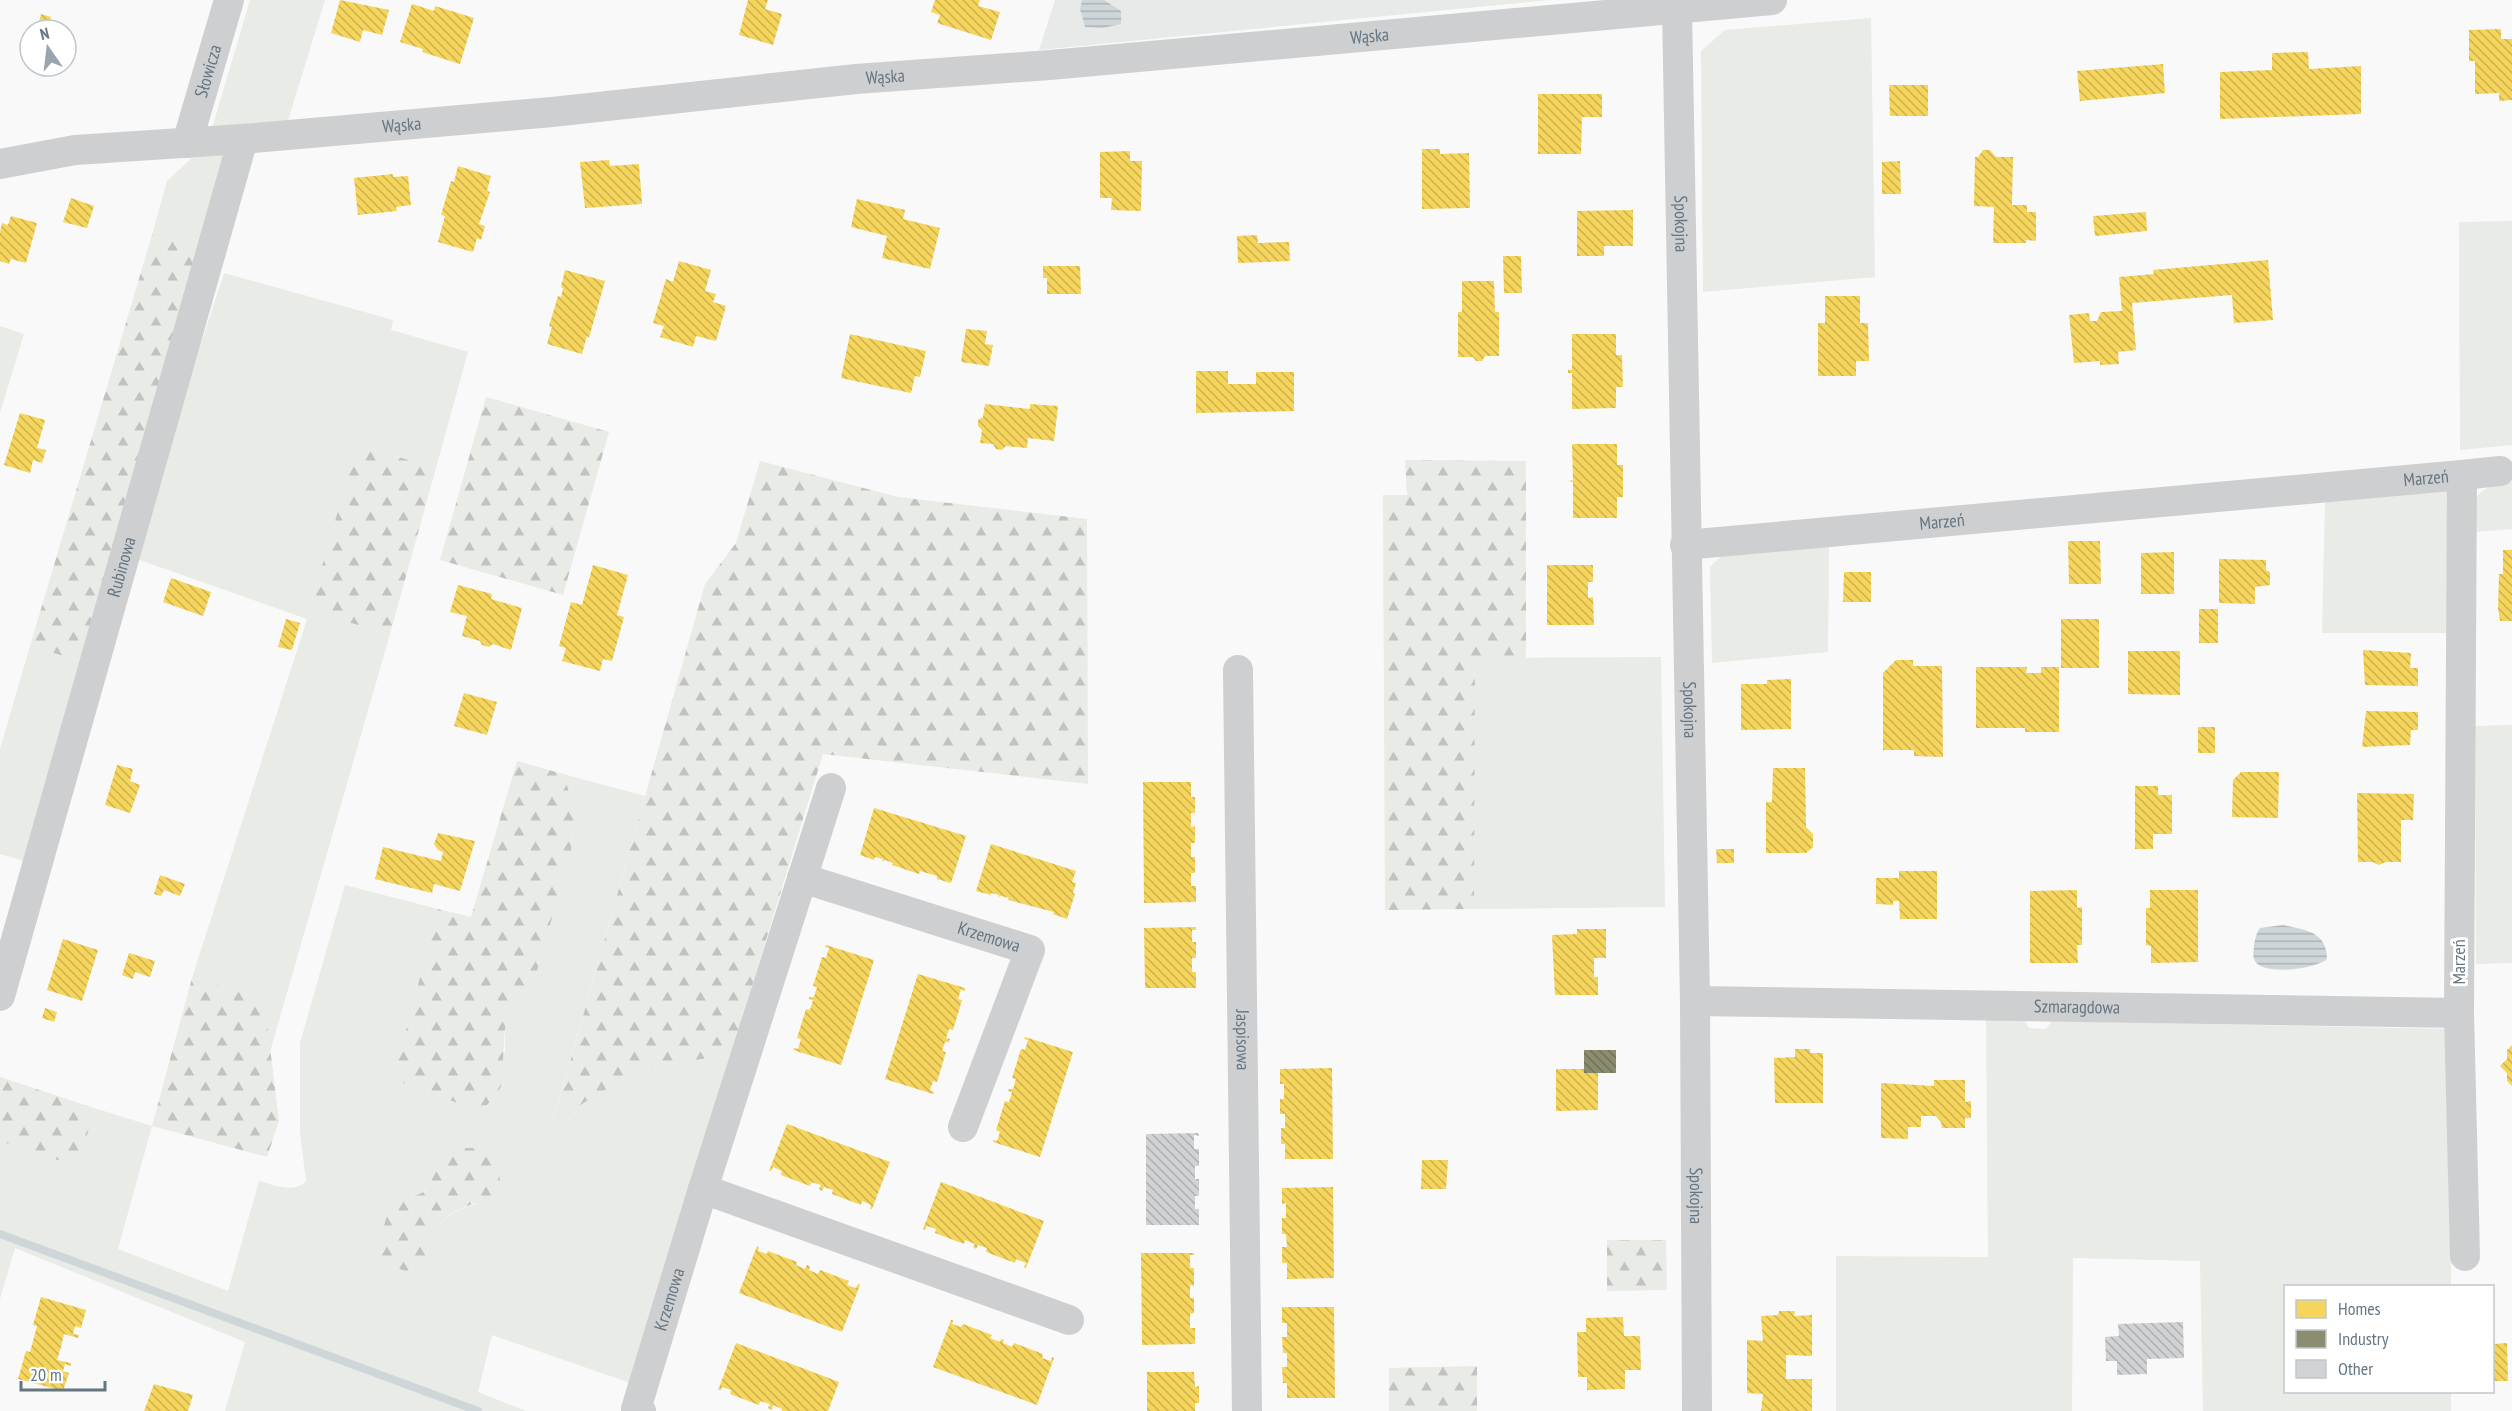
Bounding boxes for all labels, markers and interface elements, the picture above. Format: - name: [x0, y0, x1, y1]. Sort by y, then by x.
- north arrow: [18, 18, 78, 78]
- text: N: [38, 23, 51, 44]
- street label: Wąska: [1349, 23, 1390, 49]
- street label: Słowicza: [189, 42, 226, 100]
- street label: Wąska: [865, 64, 906, 89]
- street label: Wąska: [381, 111, 422, 138]
- street label: Spokojna: [1669, 195, 1693, 253]
- street label: Marzeń: [2402, 464, 2450, 491]
- street label: Marzeń: [1918, 508, 1965, 535]
- street label: Rubinowa: [102, 534, 141, 600]
- street label: Spokojna: [1678, 681, 1702, 739]
- street label: Krzemowa: [955, 916, 1023, 957]
- street label: Marzeń: [2447, 939, 2470, 985]
- street label: Szmaragdowa: [2034, 994, 2120, 1019]
- street label: Jaspisowa: [1231, 1008, 1255, 1071]
- street label: Spokojna: [1685, 1167, 1708, 1224]
- street label: Krzemowa: [649, 1265, 689, 1333]
- legend: [2284, 1285, 2494, 1393]
- text: Homes: [2338, 1297, 2381, 1320]
- text: Industry: [2338, 1327, 2389, 1350]
- scale bar: [21, 1354, 105, 1392]
- text: Other: [2338, 1357, 2373, 1380]
- text: 20 m: [30, 1363, 62, 1386]

